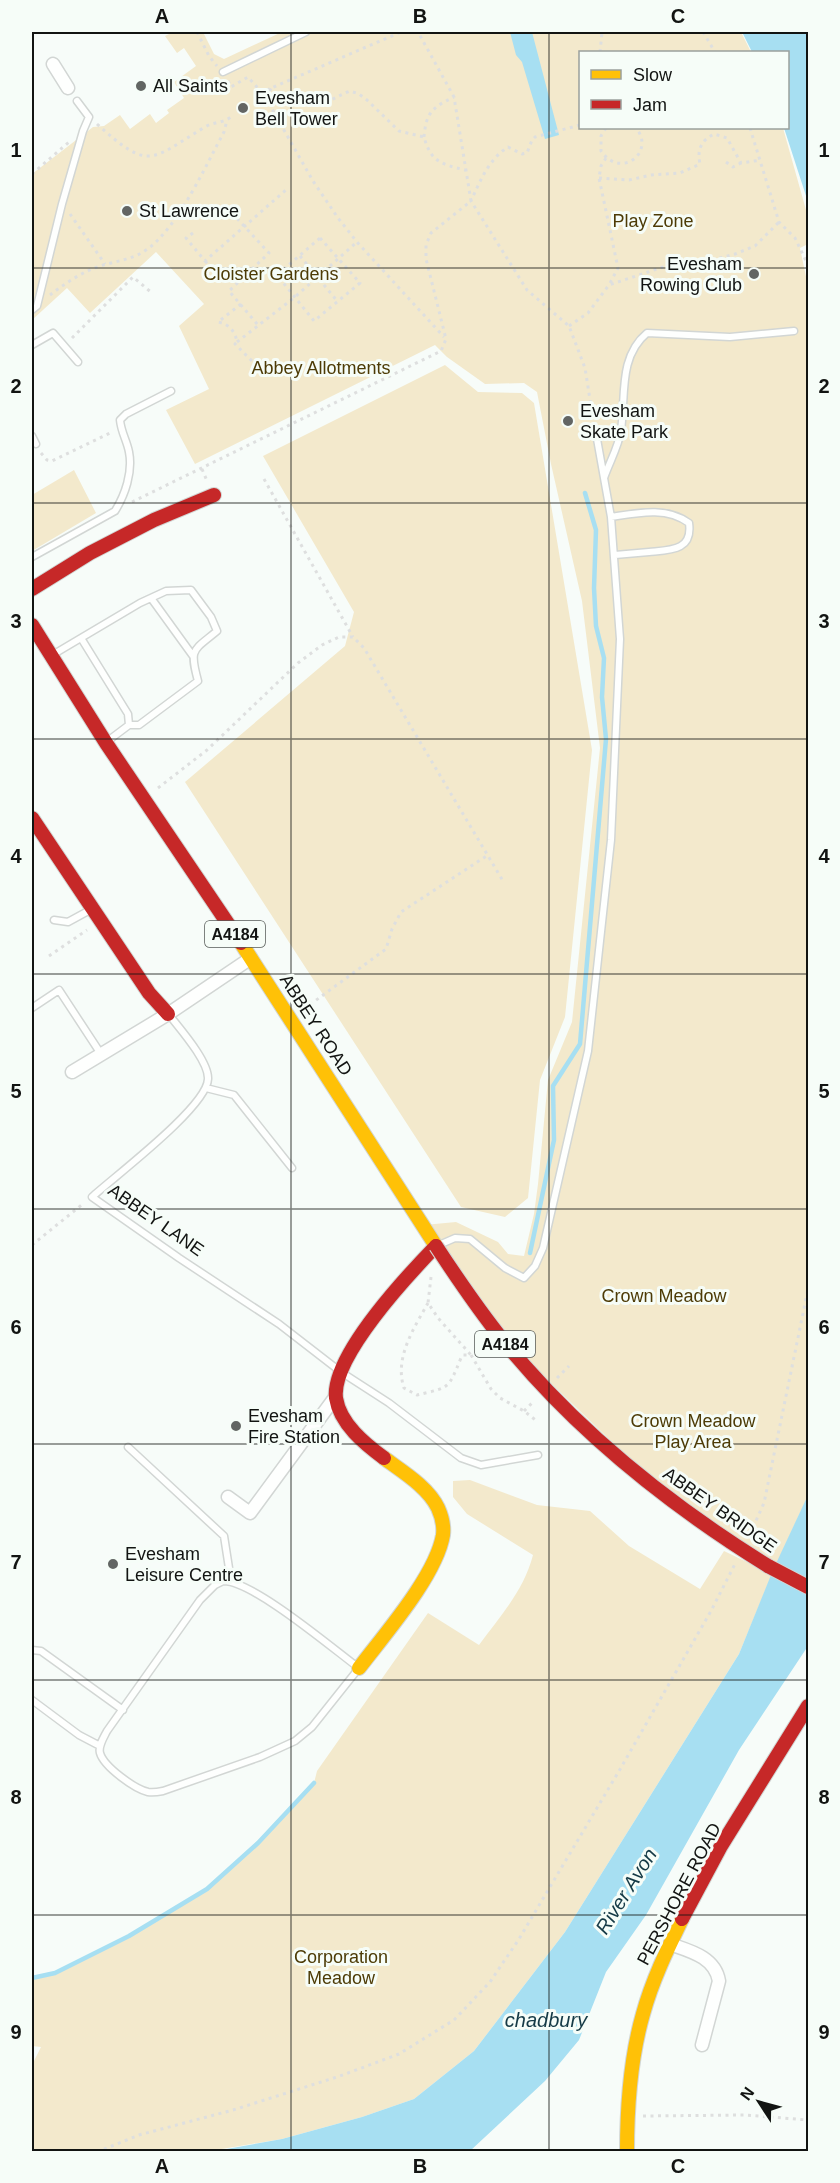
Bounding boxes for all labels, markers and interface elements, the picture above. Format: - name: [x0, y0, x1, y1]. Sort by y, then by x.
- text: A: [155, 5, 169, 27]
- text: B: [413, 5, 427, 27]
- text: C: [671, 5, 685, 27]
- legend: [579, 51, 789, 129]
- text: Slow: [633, 65, 673, 85]
- place label: All Saints: [153, 76, 228, 96]
- marker: All Saints: [134, 79, 148, 93]
- place label: Evesham Bell Tower: [255, 88, 338, 129]
- text: Jam: [633, 95, 667, 115]
- marker: Evesham Bell Tower: [236, 101, 250, 115]
- text: 1: [10, 139, 22, 161]
- text: 1: [818, 139, 830, 161]
- place label: St Lawrence: [139, 201, 239, 221]
- marker: St Lawrence: [120, 204, 134, 218]
- park label: Play Zone: [612, 211, 694, 231]
- place label: Evesham Rowing Club: [640, 254, 742, 295]
- park label: Cloister Gardens: [203, 264, 339, 284]
- marker: Evesham Rowing Club: [747, 267, 761, 281]
- park label: Abbey Allotments: [251, 358, 391, 378]
- text: 2: [10, 375, 22, 397]
- text: 2: [818, 375, 830, 397]
- place label: Evesham Skate Park: [580, 401, 669, 442]
- marker: Evesham Skate Park: [561, 414, 575, 428]
- text: 3: [10, 610, 22, 632]
- text: 3: [818, 610, 830, 632]
- text: 4: [10, 845, 22, 867]
- text: 4: [818, 845, 830, 867]
- road number: A4184: [205, 921, 265, 947]
- street label: ABBEY ROAD: [276, 971, 356, 1079]
- text: 5: [10, 1080, 22, 1102]
- text: 5: [818, 1080, 830, 1102]
- street label: ABBEY LANE: [105, 1180, 207, 1260]
- park label: Crown Meadow: [601, 1286, 728, 1306]
- text: 6: [10, 1316, 22, 1338]
- text: 6: [818, 1316, 830, 1338]
- road number: A4184: [475, 1331, 535, 1357]
- place label: Evesham Fire Station: [248, 1406, 340, 1447]
- park label: Crown Meadow Play Area: [630, 1411, 757, 1452]
- marker: Evesham Fire Station: [229, 1419, 243, 1433]
- street label: ABBEY BRIDGE: [659, 1463, 781, 1557]
- place label: Evesham Leisure Centre: [125, 1544, 243, 1585]
- text: 7: [10, 1551, 22, 1573]
- text: 7: [818, 1551, 830, 1573]
- marker: Evesham Leisure Centre: [106, 1557, 120, 1571]
- text: 8: [10, 1786, 22, 1808]
- text: 8: [818, 1786, 830, 1808]
- street label: PERSHORE ROAD: [633, 1820, 725, 1968]
- water label: River Avon: [591, 1844, 661, 1938]
- park label: Corporation Meadow: [294, 1947, 388, 1988]
- water label: chadbury: [505, 2009, 588, 2031]
- text: 9: [10, 2021, 22, 2043]
- text: 9: [818, 2021, 830, 2043]
- north arrow: [729, 2072, 789, 2132]
- text: N: [737, 2084, 758, 2103]
- text: A: [155, 2155, 169, 2177]
- text: B: [413, 2155, 427, 2177]
- text: C: [671, 2155, 685, 2177]

